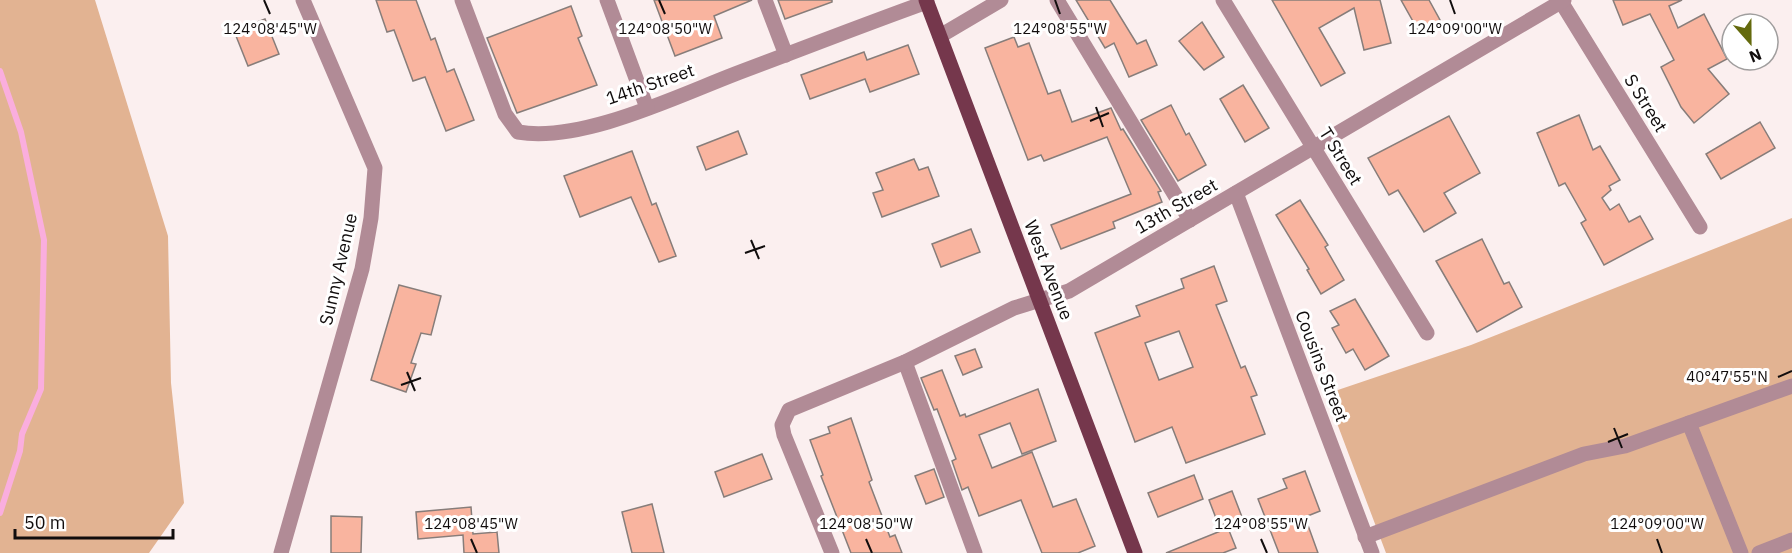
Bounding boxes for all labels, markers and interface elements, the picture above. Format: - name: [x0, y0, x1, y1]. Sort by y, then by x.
- north arrow: [1720, 12, 1780, 72]
- text: 124°08'45"W: [223, 19, 317, 38]
- text: 124°08'50"W: [618, 19, 712, 38]
- text: 124°08'55"W: [1013, 19, 1107, 38]
- text: 124°09'00"W: [1408, 19, 1502, 38]
- text: N: [1746, 45, 1764, 67]
- street label: 14th Street: [603, 58, 697, 110]
- street label: S Street: [1619, 70, 1673, 136]
- street label: T Street: [1314, 123, 1368, 189]
- street label: 13th Street: [1131, 173, 1221, 239]
- street label: Sunny Avenue: [314, 211, 362, 327]
- street label: West Avenue: [1019, 217, 1079, 323]
- street label: Cousins Street: [1290, 307, 1354, 425]
- text: 40°47'55"N: [1686, 367, 1768, 386]
- scale bar: [15, 502, 172, 540]
- text: 50 m: [24, 511, 66, 534]
- text: 124°08'45"W: [424, 514, 518, 533]
- text: 124°08'50"W: [819, 514, 913, 533]
- text: 124°08'55"W: [1214, 514, 1308, 533]
- text: 124°09'00"W: [1610, 514, 1704, 533]

